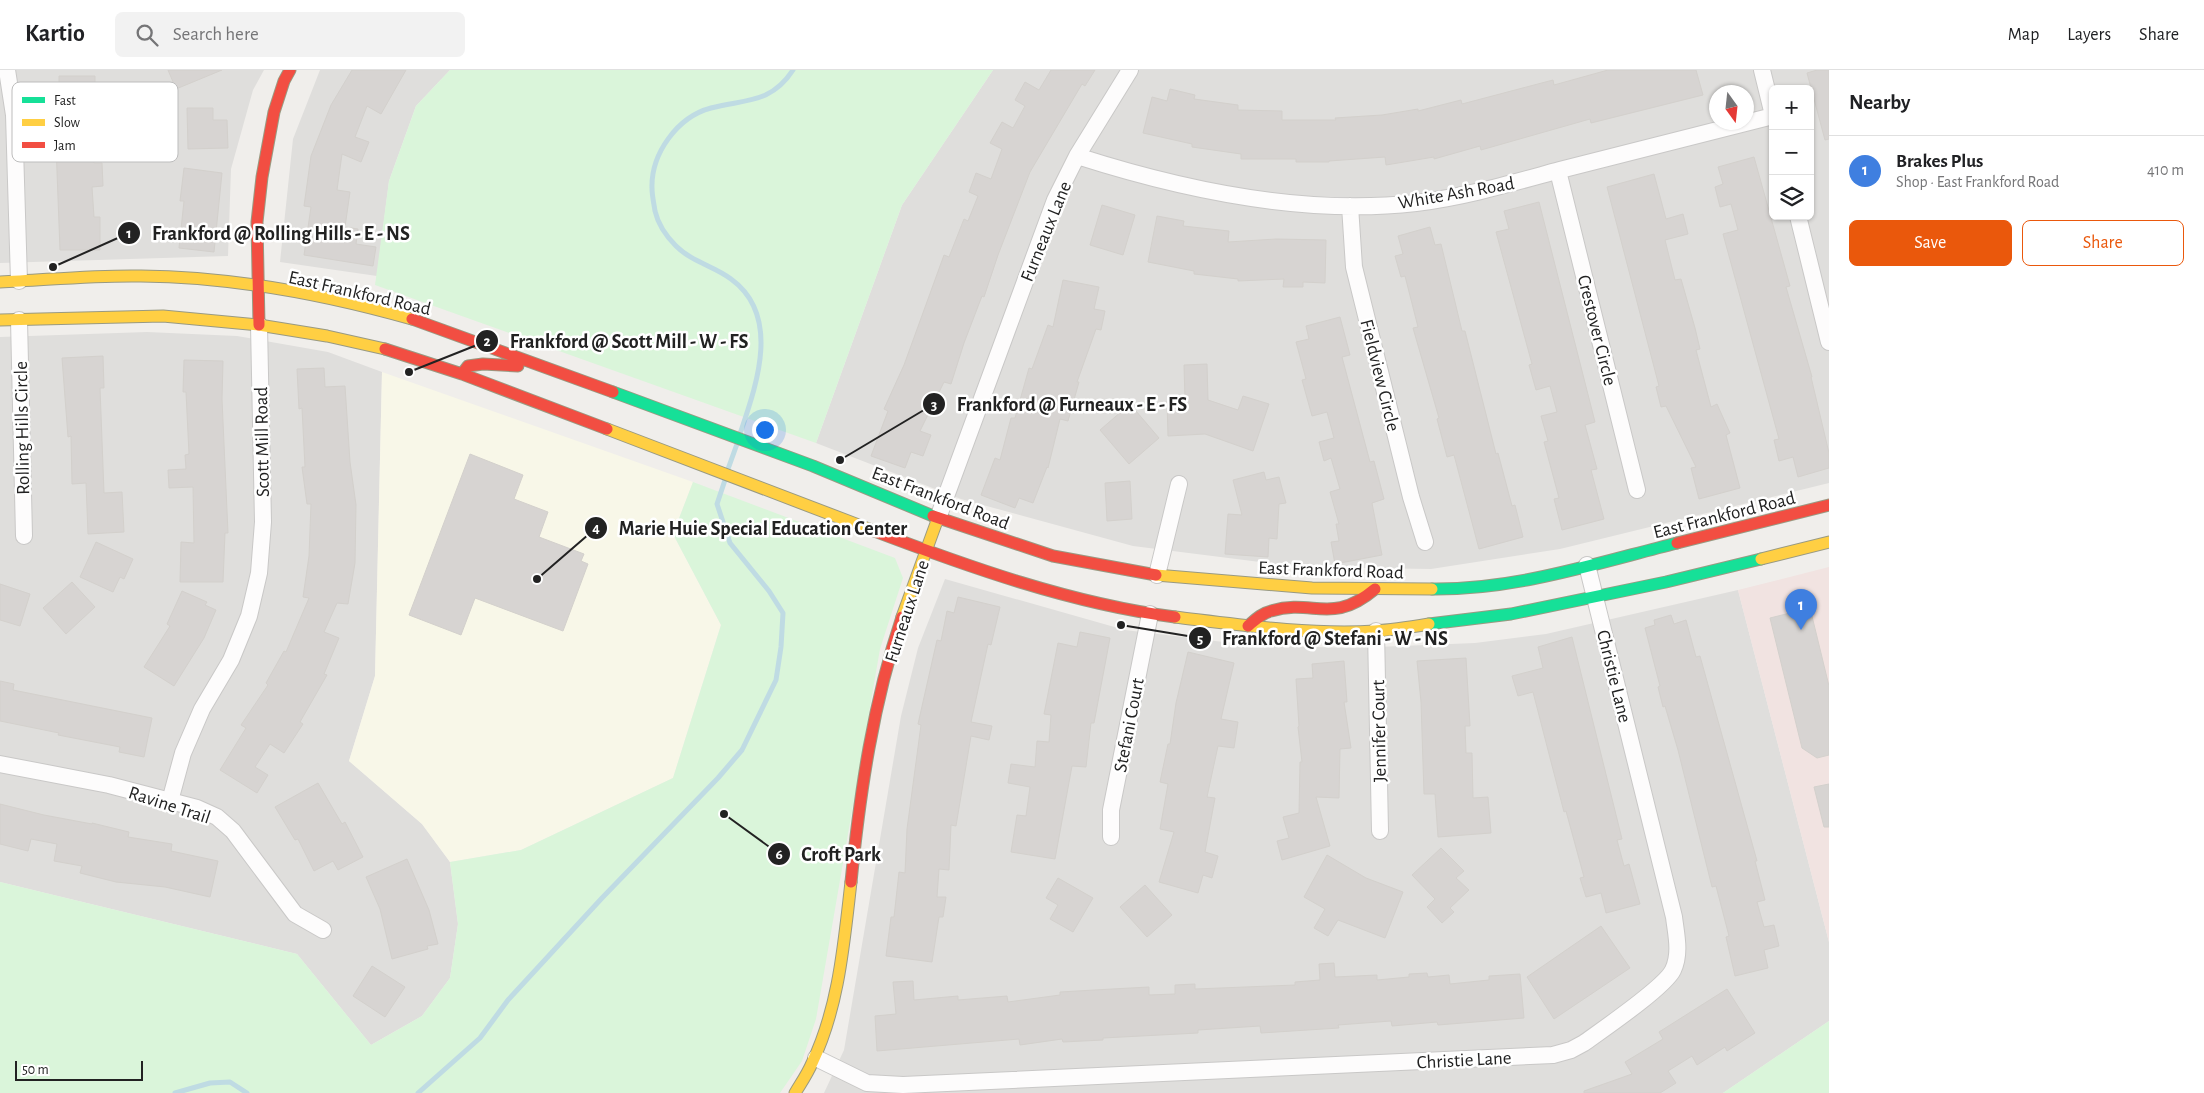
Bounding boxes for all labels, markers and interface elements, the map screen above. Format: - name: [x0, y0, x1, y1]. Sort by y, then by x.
- search box: [115, 12, 465, 57]
- icon: search: [133, 21, 161, 49]
- text: Kartio: [25, 22, 85, 46]
- text: Search here: [173, 25, 259, 44]
- text: Map: [2008, 26, 2039, 44]
- text: Layers: [2067, 26, 2111, 44]
- text: Share: [2139, 26, 2179, 44]
- legend: [12, 82, 178, 162]
- north arrow: [1709, 85, 1754, 130]
- map controls: [1769, 85, 1814, 220]
- button: +: [1769, 85, 1814, 130]
- text: Nearby: [1849, 92, 1910, 113]
- text: Fast: [54, 94, 76, 108]
- text: Slow: [54, 116, 81, 130]
- button: −: [1769, 130, 1814, 175]
- text: Jam: [54, 139, 76, 153]
- text: Brakes Plus: [1896, 152, 1983, 171]
- text: 1: [1862, 162, 1868, 178]
- text: 410 m: [2147, 162, 2184, 178]
- street label: White Ash Road: [1397, 174, 1516, 213]
- text: Shop · East Frankford Road: [1896, 174, 2059, 190]
- button: layers: [1769, 175, 1814, 220]
- street label: Furneaux Lane: [1018, 179, 1075, 284]
- callout: Frankford @ Rolling Hills - E - NS: [117, 216, 420, 251]
- button: Save: [1849, 220, 2012, 266]
- button: Share: [2022, 220, 2184, 266]
- text: Frankford @ Rolling Hills - E - NS: [152, 224, 410, 244]
- text: 1: [126, 226, 132, 241]
- street label: East Frankford Road: [287, 268, 433, 319]
- street label: Crestover Circle: [1574, 273, 1619, 388]
- street label: Fieldview Circle: [1356, 317, 1403, 433]
- callout: Frankford @ Scott Mill - W - FS: [475, 323, 758, 358]
- text: Frankford @ Scott Mill - W - FS: [510, 332, 748, 352]
- text: 2: [483, 334, 491, 349]
- street label: Rolling Hills Circle: [12, 361, 33, 495]
- street label: Scott Mill Road: [252, 386, 273, 497]
- callout: Frankford @ Furneaux - E - FS: [921, 387, 1197, 422]
- text: Frankford @ Furneaux - E - FS: [957, 395, 1187, 415]
- text: 3: [931, 398, 937, 413]
- your location: [752, 417, 778, 443]
- street label: East Frankford Road: [869, 463, 1012, 533]
- street label: East Frankford Road: [1651, 489, 1798, 542]
- callout: Marie Huie Special Education Center: [583, 511, 917, 546]
- text: Marie Huie Special Education Center: [619, 519, 907, 539]
- text: 4: [592, 521, 600, 536]
- street label: Furneaux Lane: [882, 558, 933, 665]
- street label: East Frankford Road: [1258, 558, 1404, 583]
- pin: 1: [1785, 589, 1817, 630]
- callout: Frankford @ Stefani - W - NS: [1188, 621, 1458, 656]
- street label: Christie Lane: [1593, 628, 1634, 725]
- text: Frankford @ Stefani - W - NS: [1222, 629, 1448, 649]
- text: 5: [1197, 632, 1203, 647]
- street label: Stefani Court: [1111, 676, 1148, 774]
- street label: Jennifer Court: [1369, 680, 1390, 782]
- street label: Ravine Trail: [126, 783, 213, 828]
- callout: Croft Park: [766, 836, 891, 871]
- text: Croft Park: [801, 845, 881, 865]
- text: 6: [775, 847, 783, 862]
- street label: Christie Lane: [1416, 1049, 1512, 1072]
- scale bar: [15, 1058, 142, 1081]
- text: 50 m: [22, 1063, 49, 1077]

